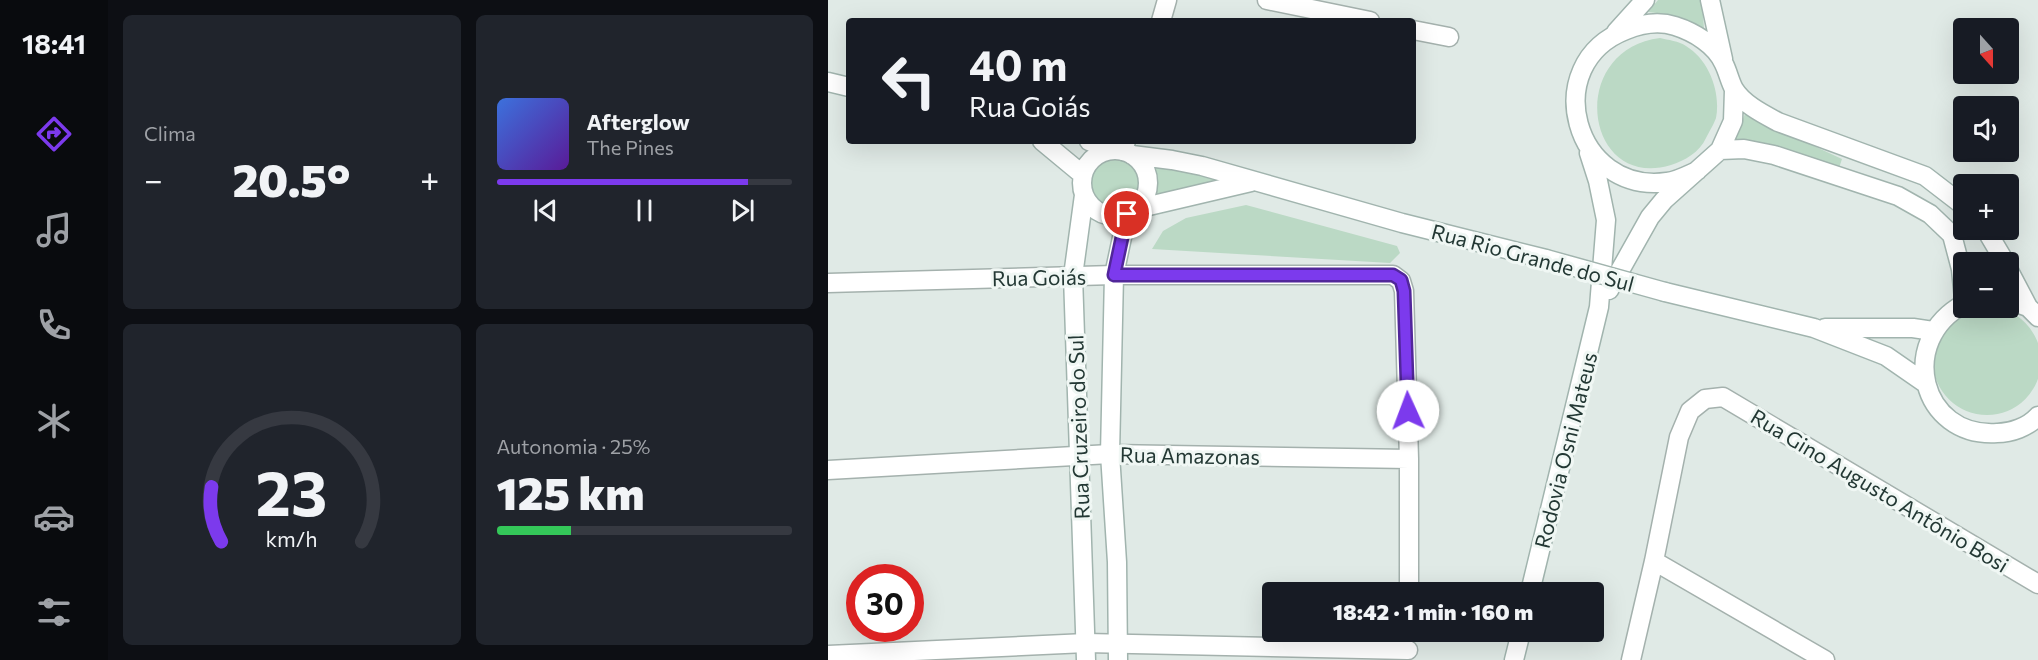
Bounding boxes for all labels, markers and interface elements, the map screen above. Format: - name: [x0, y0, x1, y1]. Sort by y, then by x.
- north arrow: [1953, 18, 2019, 84]
- map controls: [1953, 18, 2019, 318]
- text: 18:41: [22, 27, 86, 60]
- text: 40 m: [969, 38, 1067, 90]
- icon: left: [870, 42, 948, 120]
- text: Rua Goiás: [969, 90, 1090, 123]
- button: sound: [1953, 96, 2019, 162]
- text: Afterglow: [587, 108, 690, 135]
- icon: directions: [33, 113, 75, 155]
- text: Clima: [144, 121, 196, 145]
- text: The Pines: [587, 135, 674, 159]
- text: 20.5°: [232, 151, 350, 206]
- text: −: [144, 158, 163, 199]
- text: +: [420, 158, 439, 199]
- button: +: [1953, 174, 2019, 240]
- pin: [1101, 188, 1152, 239]
- icon: previous: [529, 194, 562, 227]
- icon: pause: [628, 194, 661, 227]
- icon: next: [726, 194, 759, 227]
- icon: arrive: [1110, 197, 1143, 230]
- icon: music: [33, 209, 75, 251]
- street label: Rua Rio Grande do Sul: [1429, 218, 1637, 296]
- button: −: [1953, 252, 2019, 318]
- street label: Rua Goiás: [992, 264, 1086, 290]
- icon: phone: [33, 304, 75, 346]
- street label: Rua Cruzeiro do Sul: [1062, 334, 1094, 520]
- street label: Rodovia Osni Mateus: [1529, 349, 1601, 551]
- position arrow: [1376, 379, 1440, 443]
- icon: climate: [33, 400, 75, 442]
- street label: Rua Gino Augusto Antônio Bosi: [1747, 403, 2013, 577]
- text: Autonomia · 25%: [497, 434, 650, 458]
- street label: Rua Amazonas: [1120, 441, 1260, 469]
- text: 23: [256, 453, 328, 529]
- text: 125 km: [497, 464, 644, 519]
- icon: car: [33, 496, 75, 538]
- text: km/h: [266, 525, 318, 551]
- speed limit sign: 30: [846, 564, 924, 642]
- icon: filters: [33, 591, 75, 633]
- text: 18:42 · 1 min · 160 m: [1333, 598, 1533, 625]

